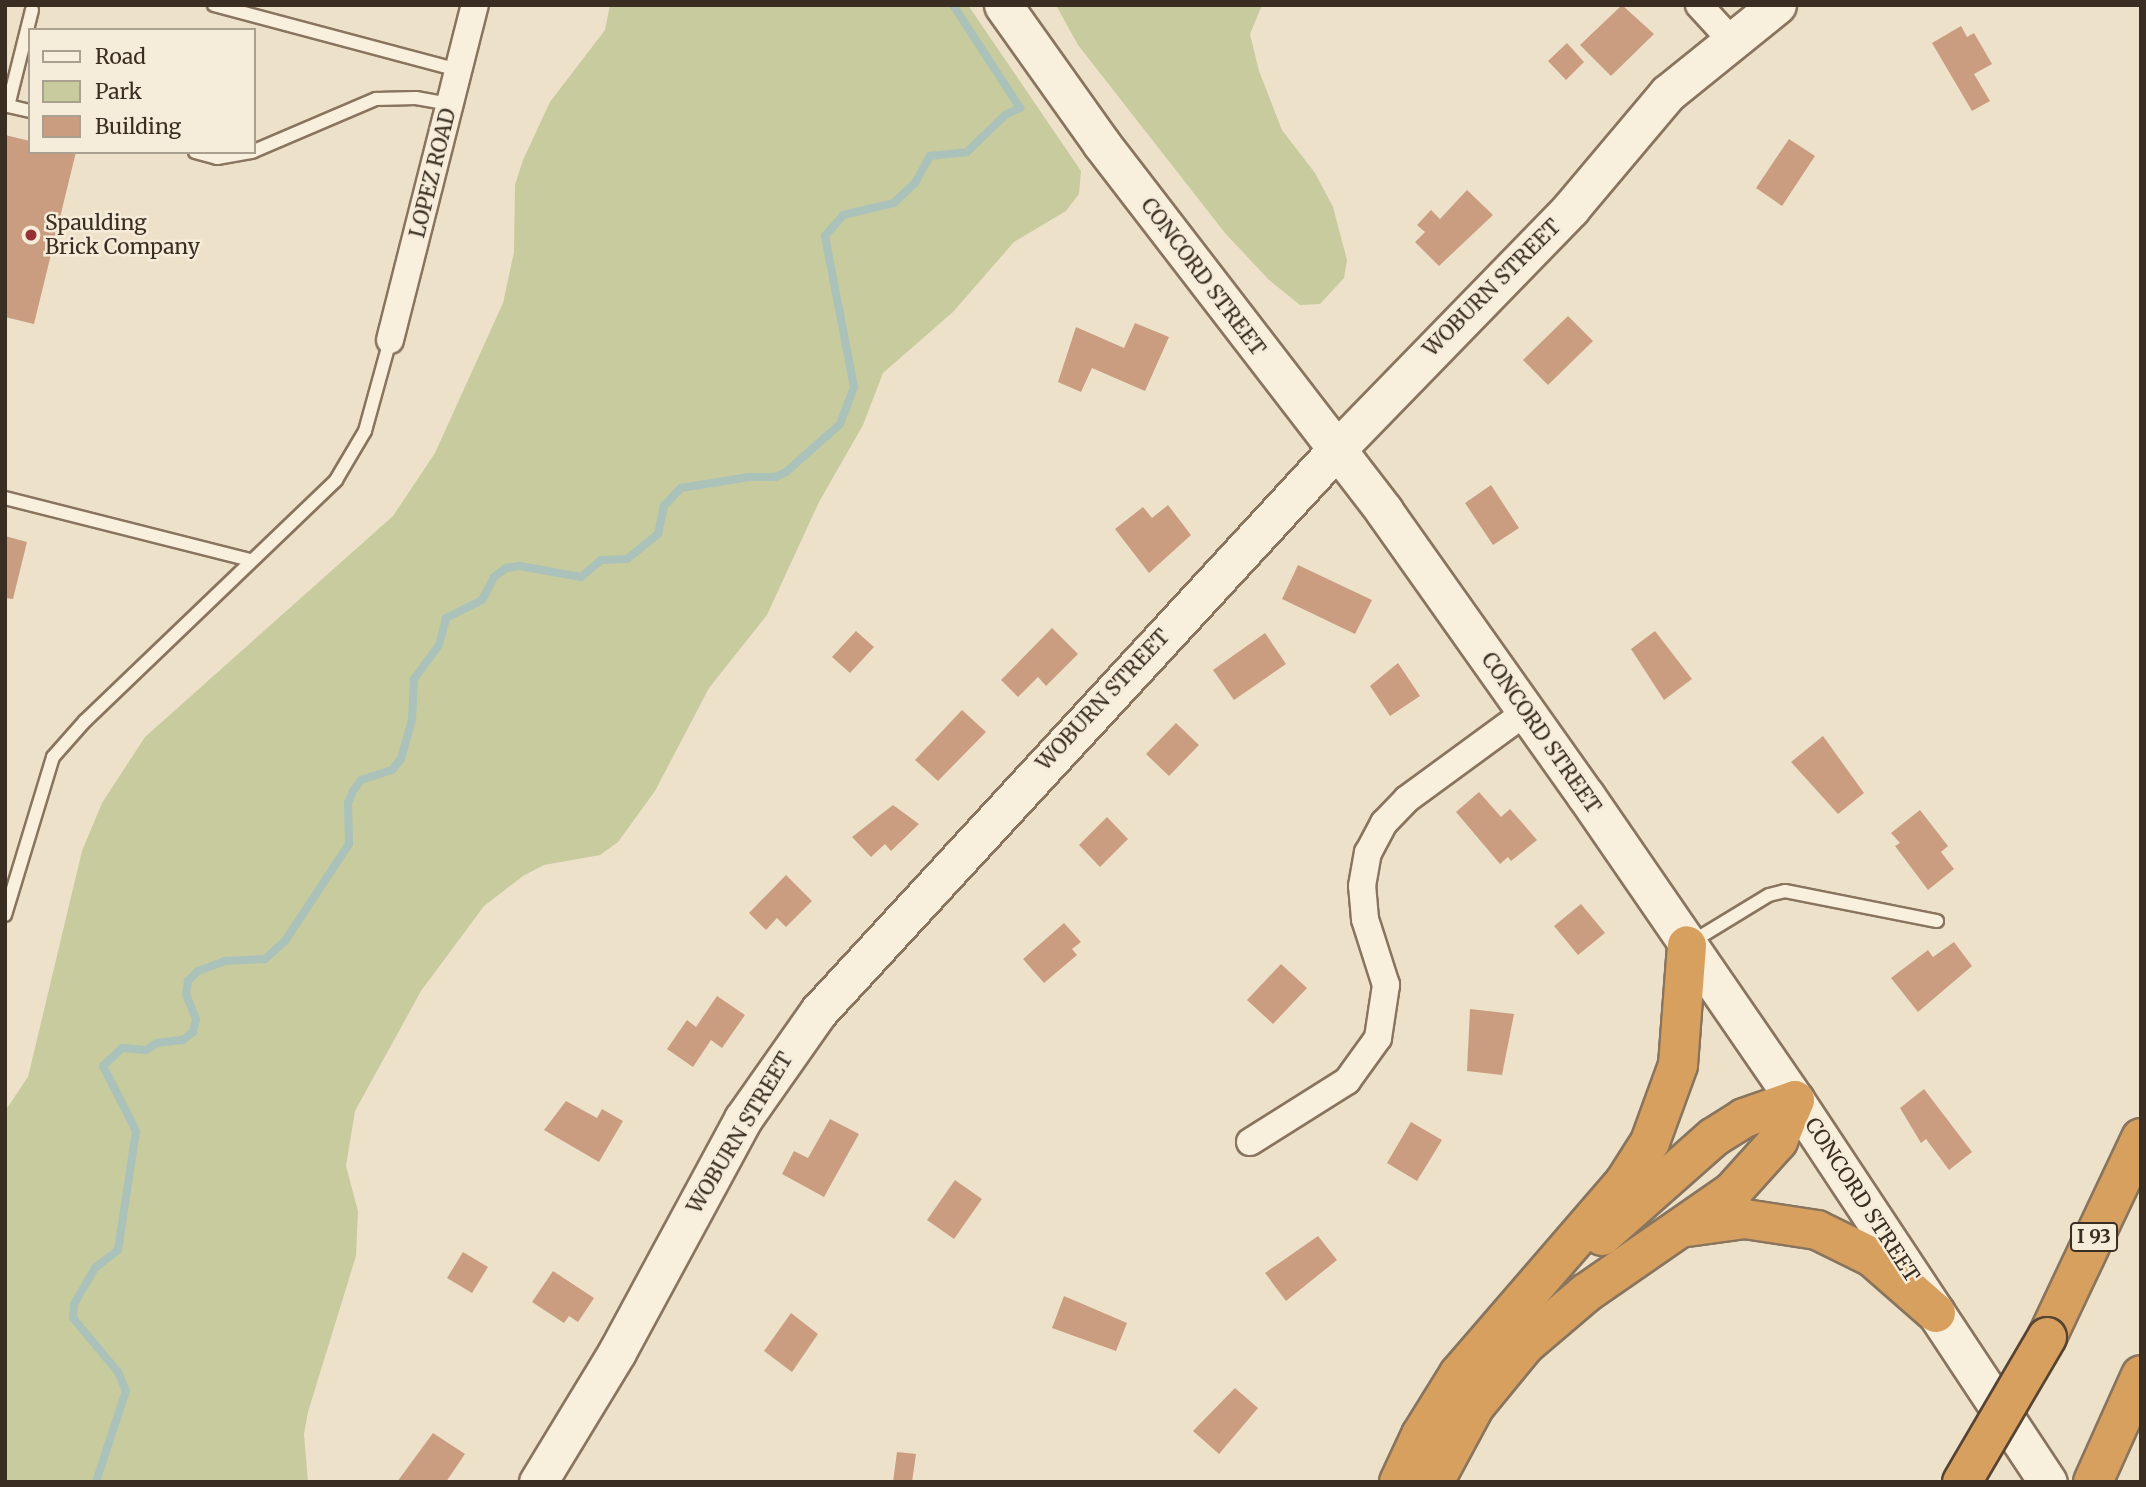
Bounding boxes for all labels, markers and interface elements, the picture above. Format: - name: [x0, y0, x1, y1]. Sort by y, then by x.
- legend: [28, 28, 256, 154]
- text: Road: [95, 43, 146, 70]
- text: Park: [95, 78, 142, 105]
- street label: LOPEZ ROAD: [405, 106, 461, 240]
- text: Building: [95, 113, 181, 140]
- street label: CONCORD STREET: [1135, 193, 1271, 361]
- place label: Spaulding Brick Company: [45, 210, 200, 260]
- street label: WOBURN STREET: [1418, 214, 1566, 362]
- marker: Spaulding Brick Company: [23, 227, 39, 243]
- street label: WOBURN STREET: [1031, 624, 1175, 776]
- street label: CONCORD STREET: [1476, 648, 1606, 818]
- street label: WOBURN STREET: [682, 1048, 798, 1218]
- street label: CONCORD STREET: [1799, 1113, 1925, 1287]
- road number: I 93: [2070, 1222, 2118, 1252]

